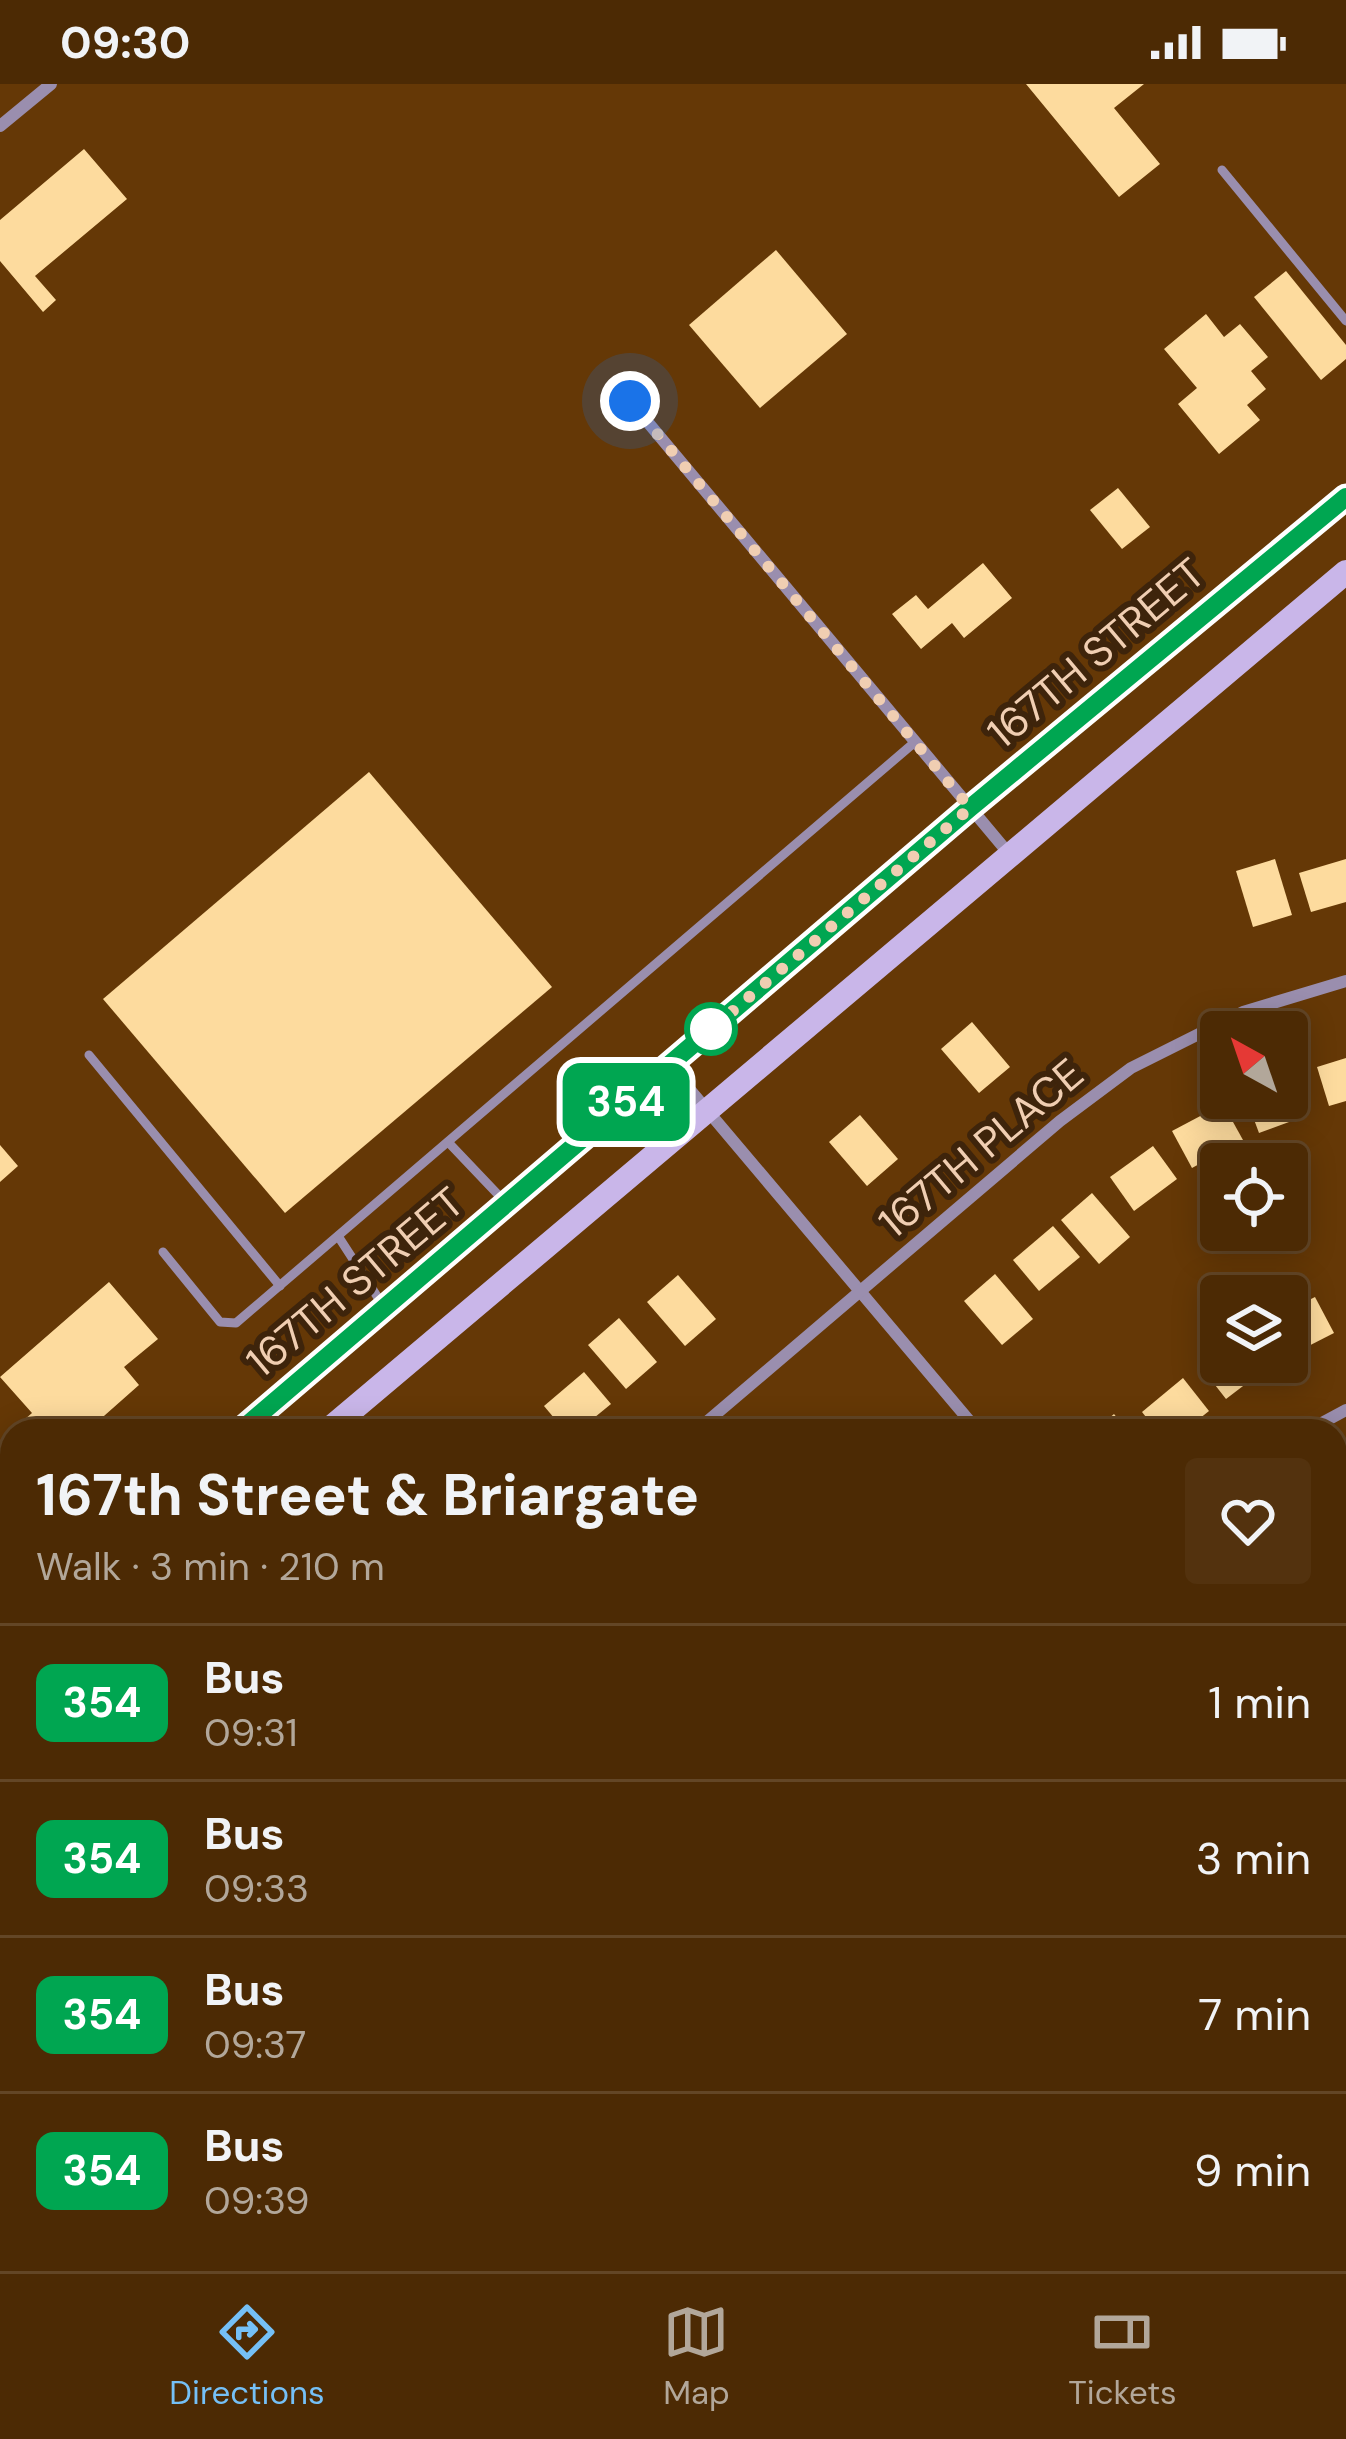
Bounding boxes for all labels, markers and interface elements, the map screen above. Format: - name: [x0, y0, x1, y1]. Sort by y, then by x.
- text: 09:30: [60, 13, 191, 72]
- your location: [600, 371, 660, 431]
- street label: 167TH STREET: [976, 546, 1216, 760]
- unlabelled marker: [686, 1004, 736, 1054]
- north arrow: [1200, 1011, 1308, 1119]
- map controls: [1200, 1011, 1308, 1383]
- street label: 167TH PLACE: [867, 1046, 1095, 1250]
- line badge: 354: [557, 1063, 695, 1141]
- text: 354: [587, 1074, 665, 1129]
- button: locate: [1200, 1143, 1308, 1251]
- street label: 167TH STREET: [235, 1175, 475, 1389]
- button: layers: [1200, 1275, 1308, 1383]
- text: 167th Street & Briargate: [36, 1458, 699, 1533]
- button: heart: [1185, 1458, 1311, 1584]
- text: Walk · 3 min · 210 m: [36, 1541, 385, 1592]
- text: Bus: [204, 1648, 284, 1707]
- text: 1 min: [1208, 1673, 1311, 1732]
- text: 354: [63, 1675, 141, 1730]
- text: 09:31: [204, 1707, 298, 1758]
- text: Bus: [204, 1804, 284, 1863]
- text: 3 min: [1196, 1829, 1311, 1888]
- text: 354: [63, 1831, 141, 1886]
- text: 09:33: [204, 1863, 309, 1914]
- text: Bus: [204, 1960, 284, 2019]
- text: 7 min: [1198, 1985, 1311, 2044]
- text: 354: [63, 1987, 141, 2042]
- text: 09:37: [204, 2019, 306, 2070]
- text: Bus: [204, 2116, 284, 2175]
- text: 9 min: [1194, 2141, 1311, 2200]
- text: 354: [63, 2143, 141, 2198]
- text: 09:39: [204, 2175, 309, 2226]
- tab: Directions: [169, 2299, 325, 2414]
- tab: Map: [663, 2299, 730, 2414]
- tab: Tickets: [1068, 2299, 1177, 2414]

